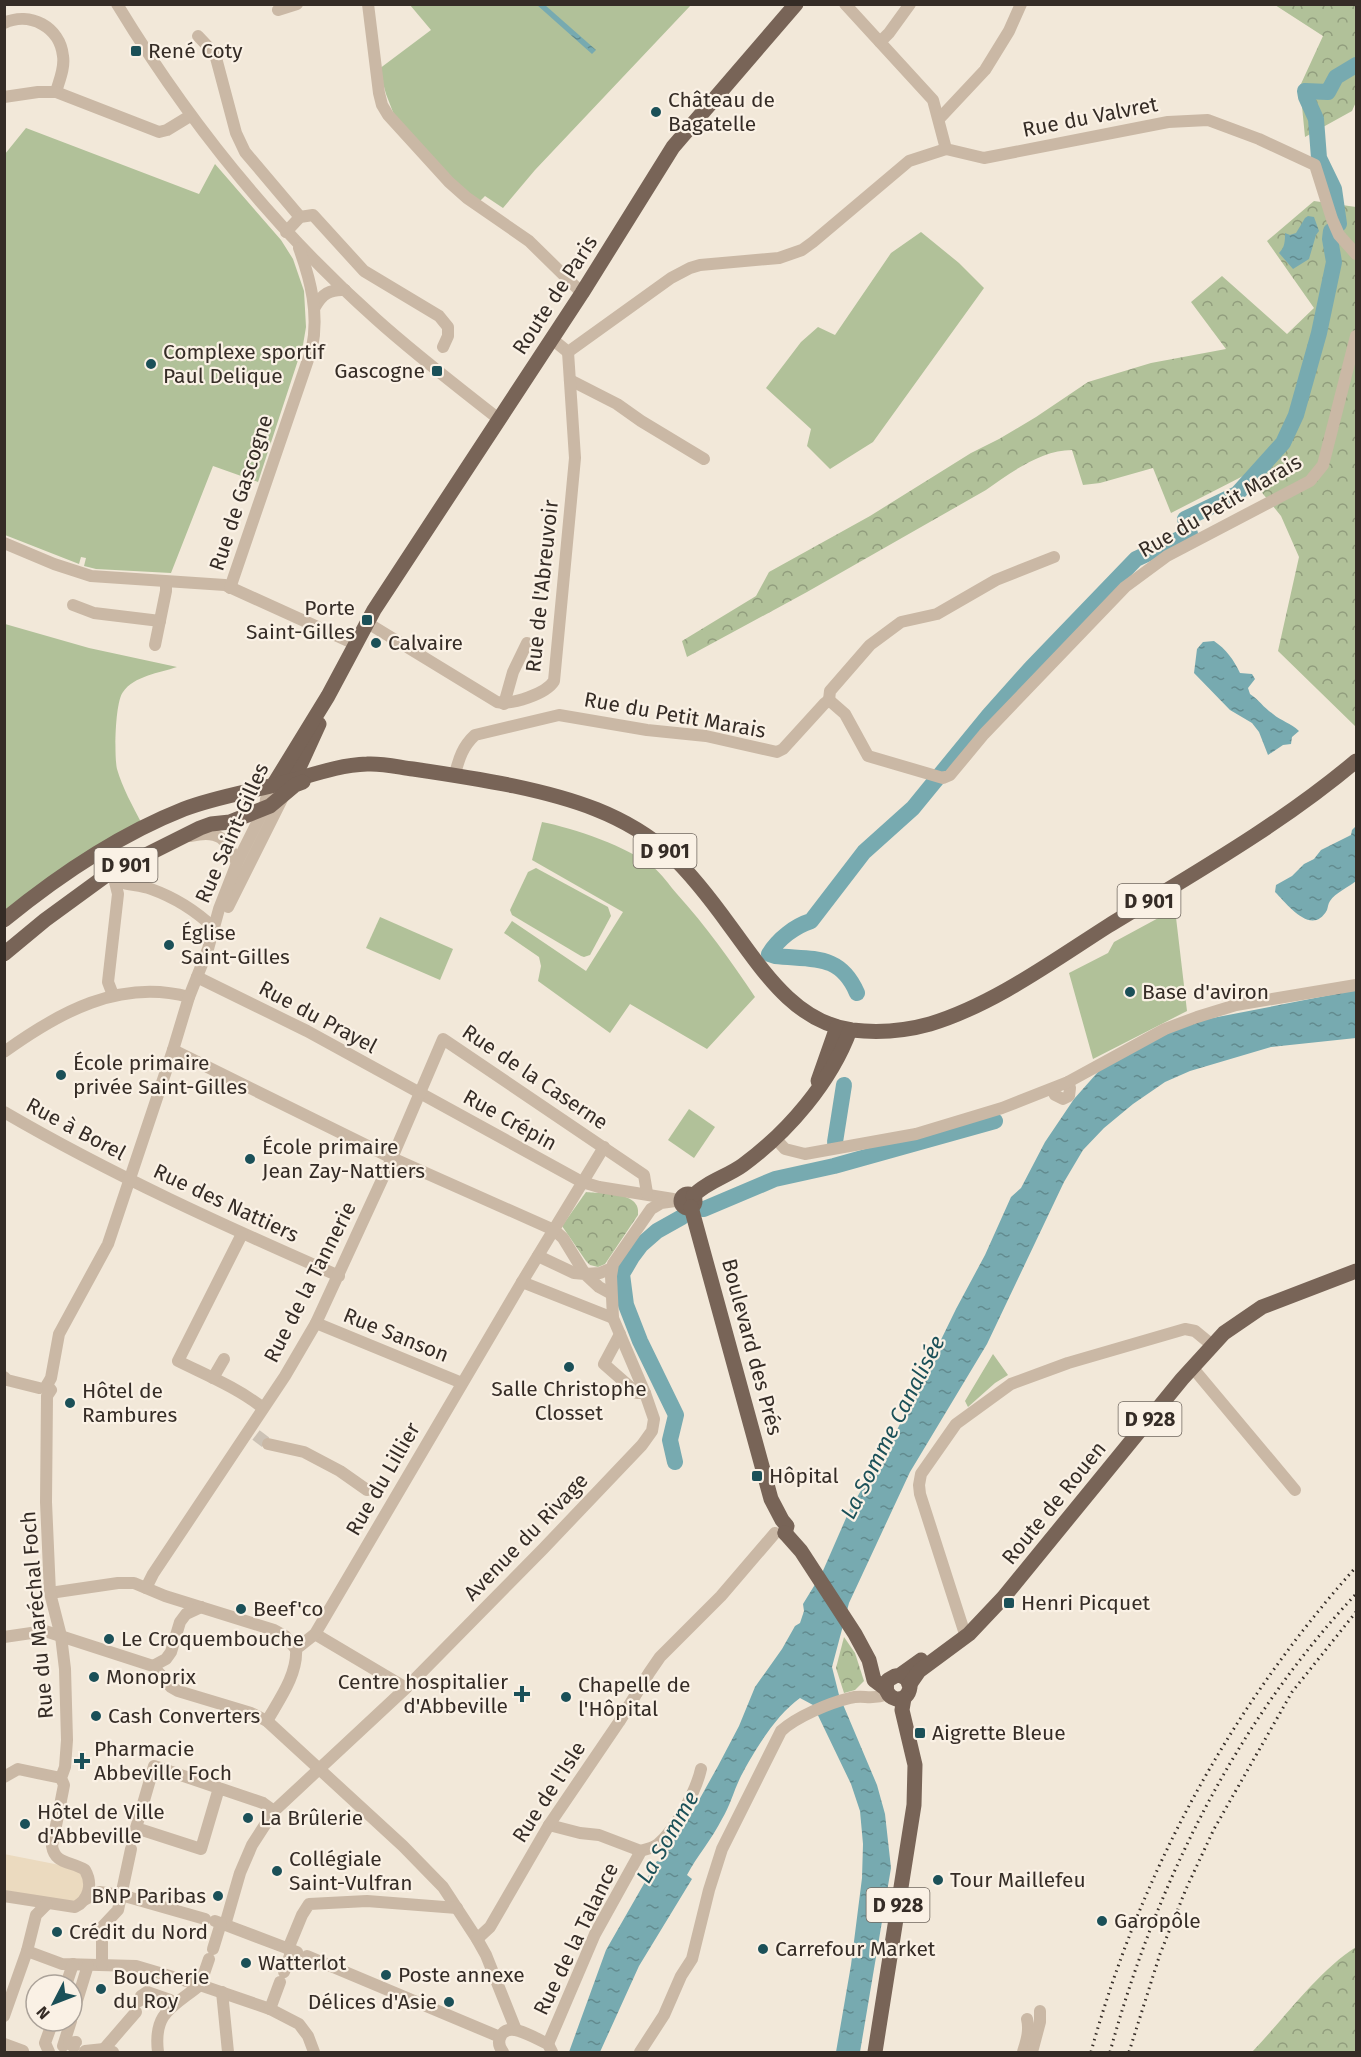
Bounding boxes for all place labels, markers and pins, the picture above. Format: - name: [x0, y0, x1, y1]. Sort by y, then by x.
- place label: René Coty: [148, 38, 243, 64]
- marker: René Coty: [129, 44, 143, 58]
- place label: Château de Bagatelle: [668, 87, 775, 137]
- marker: Château de Bagatelle: [649, 105, 663, 119]
- place label: Complexe sportif Paul Delique: [163, 339, 327, 389]
- marker: Complexe sportif Paul Delique: [144, 357, 158, 371]
- place label: Gascogne: [334, 358, 425, 384]
- marker: Gascogne: [430, 364, 444, 378]
- place label: Porte Saint-Gilles: [246, 595, 355, 645]
- marker: Porte Saint-Gilles: [360, 613, 374, 627]
- place label: Calvaire: [388, 630, 463, 656]
- marker: Calvaire: [369, 636, 383, 650]
- place label: Église Saint-Gilles: [181, 920, 290, 970]
- marker: Église Saint-Gilles: [162, 938, 176, 952]
- place label: Base d'aviron: [1142, 979, 1269, 1005]
- marker: Base d'aviron: [1123, 985, 1137, 999]
- place label: École primaire privée Saint-Gilles: [73, 1050, 247, 1100]
- marker: École primaire privée Saint-Gilles: [54, 1068, 68, 1082]
- place label: École primaire Jean Zay-Nattiers: [262, 1134, 425, 1184]
- marker: École primaire Jean Zay-Nattiers: [243, 1152, 257, 1166]
- marker: Salle Christophe Closset: [562, 1360, 576, 1374]
- place label: Salle Christophe Closset: [491, 1376, 647, 1426]
- place label: Hôtel de Rambures: [82, 1378, 178, 1428]
- marker: Hôtel de Rambures: [63, 1396, 77, 1410]
- place label: Hôpital: [769, 1463, 839, 1489]
- marker: Hôpital: [750, 1469, 764, 1483]
- place label: Henri Picquet: [1021, 1590, 1151, 1616]
- place label: Beef'co: [253, 1596, 323, 1622]
- marker: Henri Picquet: [1002, 1596, 1016, 1610]
- marker: Beef'co: [234, 1602, 248, 1616]
- place label: Le Croquembouche: [121, 1626, 304, 1652]
- marker: Le Croquembouche: [102, 1632, 116, 1646]
- place label: Monoprix: [106, 1664, 197, 1690]
- place label: Centre hospitalier d'Abbeville: [338, 1669, 508, 1719]
- marker: Monoprix: [87, 1670, 101, 1684]
- place label: Chapelle de l'Hôpital: [578, 1672, 690, 1722]
- marker: Centre hospitalier d'Abbeville: [513, 1685, 531, 1703]
- marker: Chapelle de l'Hôpital: [559, 1690, 573, 1704]
- place label: Cash Converters: [108, 1703, 261, 1729]
- marker: Cash Converters: [89, 1709, 103, 1723]
- place label: Aigrette Bleue: [932, 1720, 1066, 1746]
- marker: Aigrette Bleue: [913, 1726, 927, 1740]
- place label: Pharmacie Abbeville Foch: [94, 1736, 232, 1786]
- marker: Pharmacie Abbeville Foch: [75, 1754, 89, 1768]
- place label: Hôtel de Ville d'Abbeville: [37, 1799, 165, 1849]
- place label: La Brûlerie: [260, 1805, 363, 1831]
- marker: La Brûlerie: [241, 1811, 255, 1825]
- marker: Hôtel de Ville d'Abbeville: [18, 1817, 32, 1831]
- place label: Collégiale Saint-Vulfran: [289, 1846, 413, 1896]
- marker: Collégiale Saint-Vulfran: [270, 1864, 284, 1878]
- place label: Tour Maillefeu: [950, 1867, 1086, 1893]
- marker: Tour Maillefeu: [931, 1873, 945, 1887]
- place label: BNP Paribas: [91, 1883, 206, 1909]
- marker: BNP Paribas: [211, 1889, 225, 1903]
- place label: Garopôle: [1114, 1908, 1201, 1934]
- marker: Garopôle: [1095, 1914, 1109, 1928]
- place label: Crédit du Nord: [69, 1919, 208, 1945]
- marker: Crédit du Nord: [50, 1925, 64, 1939]
- place label: Carrefour Market: [775, 1936, 936, 1962]
- marker: Carrefour Market: [756, 1942, 770, 1956]
- place label: Watterlot: [258, 1950, 347, 1976]
- marker: Watterlot: [239, 1956, 253, 1970]
- place label: Poste annexe: [398, 1962, 525, 1988]
- place label: Boucherie du Roy: [113, 1964, 210, 2014]
- marker: Poste annexe: [379, 1968, 393, 1982]
- marker: Boucherie du Roy: [94, 1982, 108, 1996]
- place label: Délices d'Asie: [308, 1989, 437, 2015]
- marker: Délices d'Asie: [442, 1995, 456, 2009]

